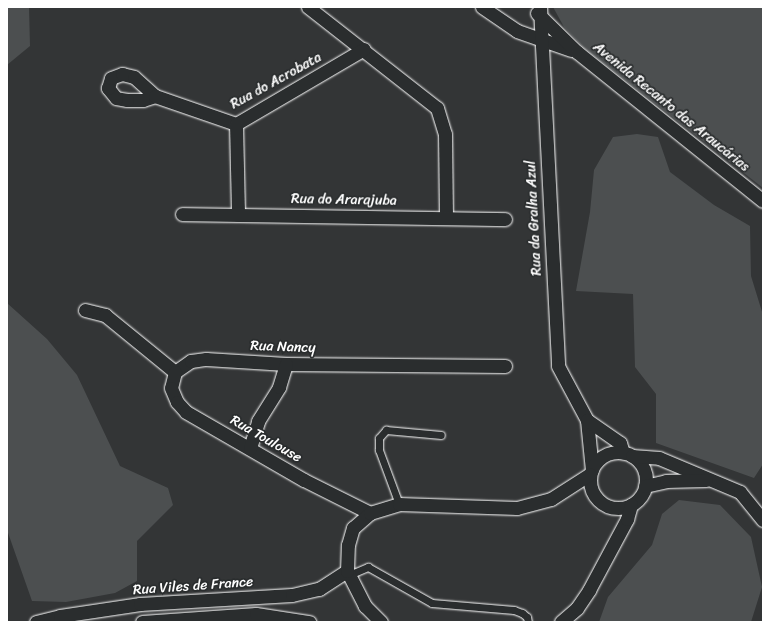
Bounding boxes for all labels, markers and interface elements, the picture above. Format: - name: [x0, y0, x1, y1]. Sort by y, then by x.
- street label: Avenida Recanto das Araucárias: [589, 39, 753, 175]
- street label: Rua do Acrobata: [228, 49, 324, 113]
- street label: Rua da Gralha Azul: [523, 160, 545, 276]
- street label: Rua do Ararajuba: [291, 191, 397, 209]
- street label: Rua Nancy: [250, 337, 316, 357]
- street label: Rua Toulouse: [227, 412, 305, 466]
- street label: Rua Viles de France: [132, 573, 254, 599]

